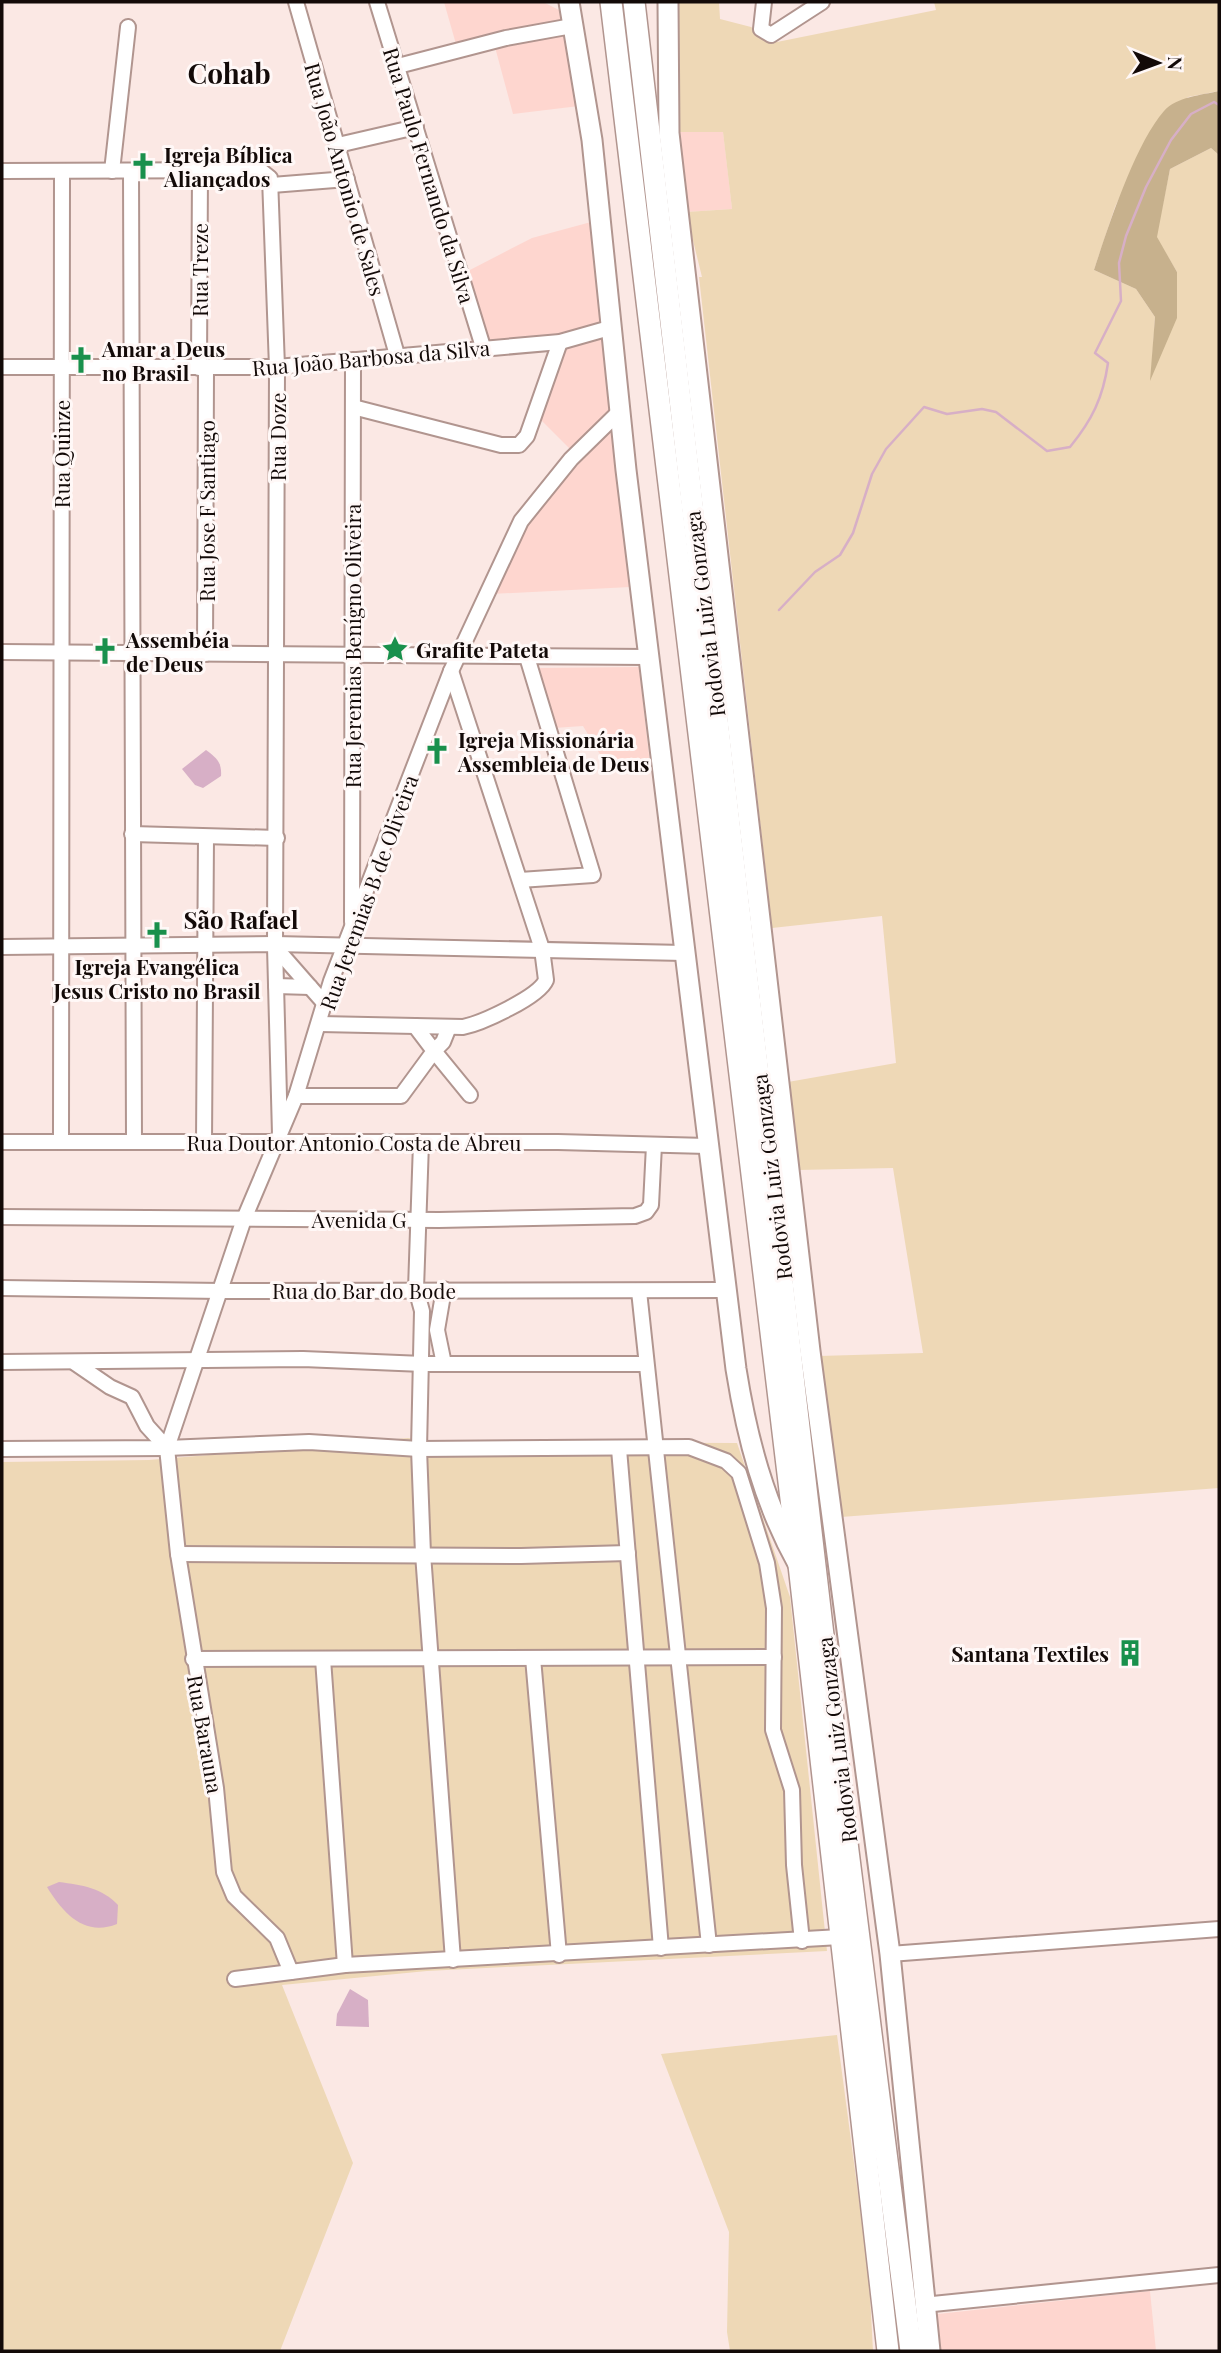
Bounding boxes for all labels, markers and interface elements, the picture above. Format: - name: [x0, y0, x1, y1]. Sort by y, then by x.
- north arrow: [1123, 28, 1193, 98]
- street label: Rua Paulo Fernando da Silva: [378, 44, 482, 307]
- district label: Cohab: [187, 54, 271, 91]
- text: N: [1163, 56, 1189, 71]
- street label: Rua João Antonio de Sales: [299, 59, 393, 299]
- place label: Igreja Bíblica Aliançados: [163, 140, 293, 192]
- church icon: Igreja Bíblica Aliançados: [128, 151, 158, 181]
- street label: Rua Treze: [185, 223, 213, 317]
- street label: Rua João Barbosa da Silva: [251, 333, 492, 381]
- place label: Amar a Deus no Brasil: [101, 334, 225, 386]
- church icon: Amar a Deus no Brasil: [66, 345, 96, 375]
- street label: Rua Doze: [263, 393, 291, 481]
- street label: Rua Quinze: [47, 400, 75, 508]
- street label: Rua Jose F Santiago: [192, 420, 220, 602]
- street label: Rua Jeremias Benígno Oliveira: [338, 503, 366, 788]
- street label: Rodovia Luiz Gonzaga: [677, 509, 731, 718]
- place label: Assembéia de Deus: [125, 625, 229, 677]
- place icon: Grafite Pateta: [380, 634, 410, 664]
- place label: Grafite Pateta: [416, 635, 549, 663]
- church icon: Assembéia de Deus: [90, 636, 120, 666]
- place label: Igreja Missionária Assembleia de Deus: [457, 725, 650, 777]
- church icon: Igreja Missionária Assembleia de Deus: [422, 736, 452, 766]
- street label: Rua Jeremias B de Oliveira: [312, 770, 424, 1013]
- district label: São Rafael: [183, 903, 299, 935]
- church icon: Igreja Evangélica Jesus Cristo no Brasil: [142, 920, 172, 950]
- place label: Igreja Evangélica Jesus Cristo no Brasil: [52, 952, 261, 1004]
- street label: Rodovia Luiz Gonzaga: [744, 1072, 798, 1281]
- street label: Rua Doutor Antonio Costa de Abreu: [187, 1128, 522, 1156]
- street label: Avenida G: [310, 1205, 407, 1233]
- street label: Rua do Bar do Bode: [272, 1276, 456, 1304]
- street label: Rodovia Luiz Gonzaga: [809, 1635, 863, 1844]
- building icon: Santana Textiles: [1115, 1638, 1145, 1668]
- place label: Santana Textiles: [951, 1639, 1109, 1667]
- street label: Rua Barauna: [182, 1673, 230, 1796]

